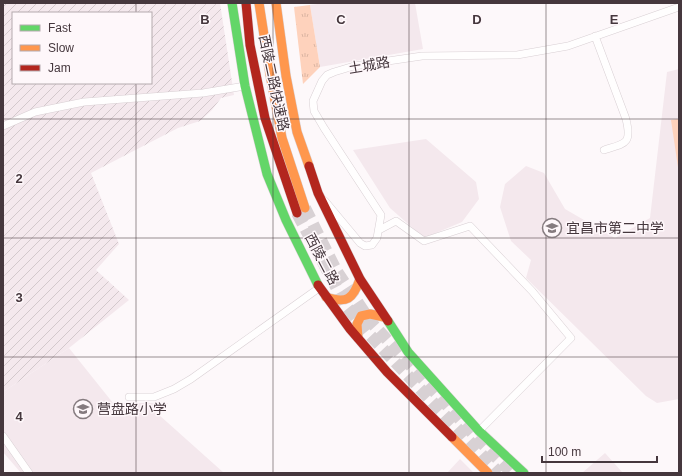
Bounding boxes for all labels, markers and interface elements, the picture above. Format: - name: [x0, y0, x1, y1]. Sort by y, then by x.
- legend: [12, 12, 152, 84]
- text: B: [200, 12, 210, 27]
- text: C: [336, 12, 346, 27]
- text: D: [472, 12, 482, 27]
- text: E: [610, 12, 619, 27]
- text: Fast: [48, 21, 72, 35]
- street label: 西陵二路快速路: [256, 33, 292, 133]
- text: Slow: [48, 41, 74, 55]
- street label: 土城路: [347, 53, 391, 77]
- text: Jam: [48, 61, 71, 75]
- text: 2: [15, 171, 23, 186]
- school or university icon: 宜昌市第二中学: [541, 217, 563, 239]
- place label: 宜昌市第二中学: [566, 220, 664, 236]
- street label: 西陵二路: [302, 231, 342, 287]
- text: 3: [15, 290, 23, 305]
- school or university icon: 营盘路小学: [72, 398, 94, 420]
- place label: 营盘路小学: [97, 401, 167, 417]
- text: 4: [15, 409, 23, 424]
- scale bar: [542, 438, 657, 464]
- text: 100 m: [548, 445, 581, 459]

